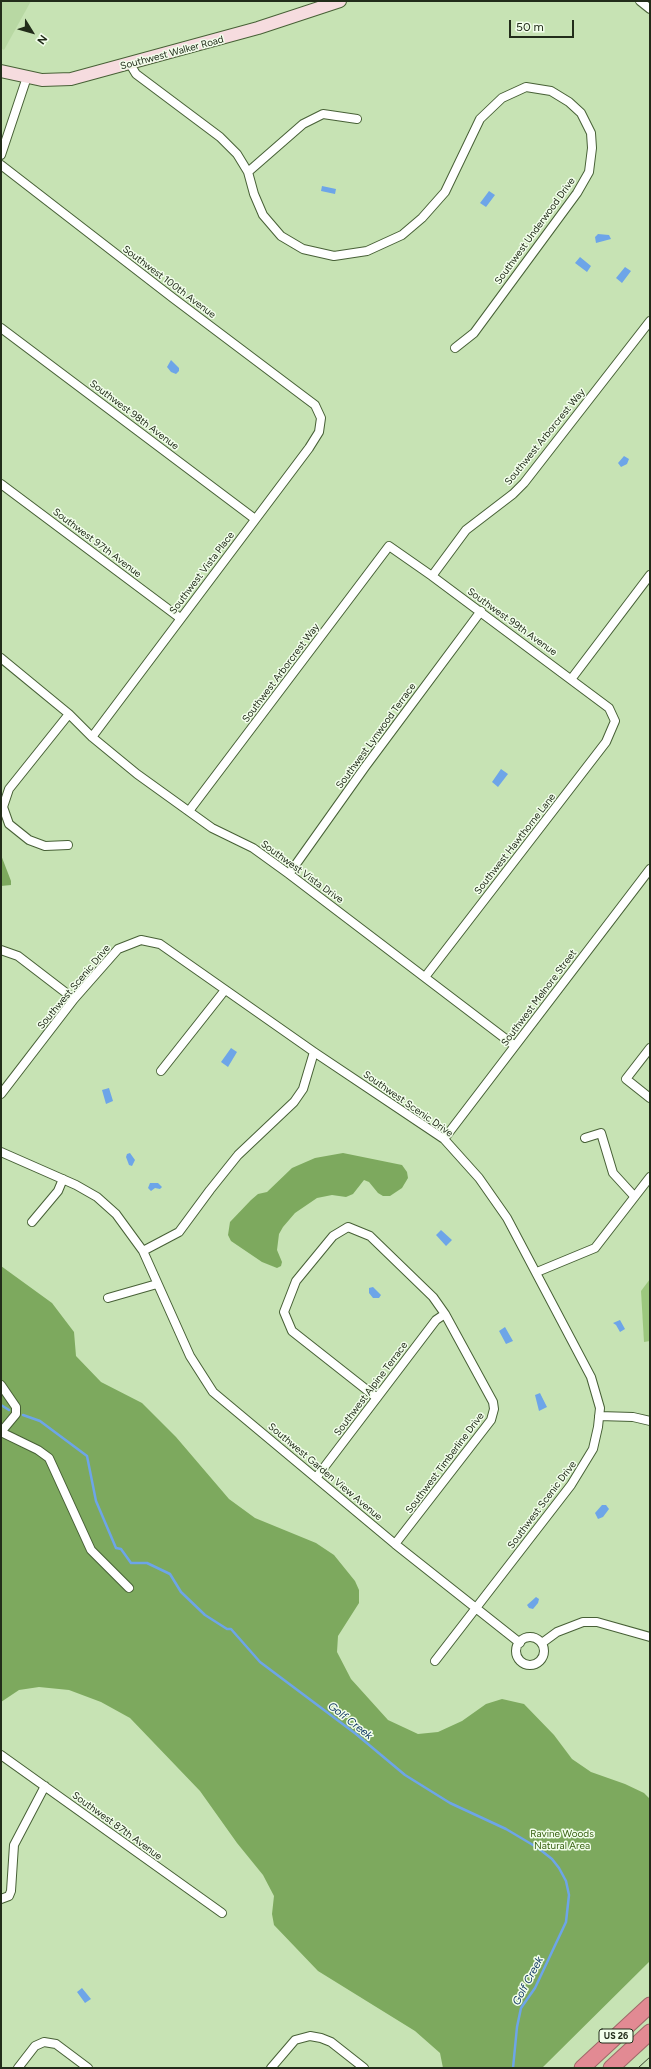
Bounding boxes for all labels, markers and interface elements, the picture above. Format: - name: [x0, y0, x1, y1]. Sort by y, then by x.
- north arrow: [12, 12, 52, 52]
- scale bar: [511, 12, 576, 38]
- text: 50 m: [516, 20, 544, 34]
- text: N: [34, 32, 50, 47]
- street label: Southwest Walker Road: [119, 33, 225, 73]
- street label: Southwest Underwood Drive: [492, 175, 578, 287]
- street label: Southwest 100th Avenue: [120, 243, 218, 321]
- street label: Southwest 98th Avenue: [87, 378, 181, 452]
- street label: Southwest Arborcrest Way: [502, 386, 588, 488]
- street label: Southwest 97th Avenue: [50, 506, 144, 580]
- street label: Southwest Vista Place: [167, 529, 237, 617]
- street label: Southwest 99th Avenue: [465, 585, 559, 659]
- street label: Southwest Arborcrest Way: [240, 621, 322, 725]
- street label: Southwest Lynwood Terrace: [334, 681, 418, 791]
- street label: Southwest Hawthorne Lane: [472, 791, 558, 897]
- street label: Southwest Vista Drive: [258, 838, 346, 906]
- street label: Southwest Scenic Drive: [35, 942, 113, 1032]
- street label: Southwest Melnore Street: [499, 947, 579, 1049]
- street label: Southwest Scenic Drive: [361, 1068, 455, 1140]
- street label: Southwest Alpine Terrace: [332, 1340, 410, 1438]
- street label: Southwest Timberline Drive: [403, 1410, 487, 1516]
- street label: Southwest Garden View Avenue: [266, 1421, 384, 1523]
- street label: Southwest Scenic Drive: [505, 1459, 579, 1551]
- water label: Golf Creek: [325, 1699, 375, 1743]
- street label: Southwest 87th Avenue: [70, 1789, 164, 1863]
- park label: Ravine Woods Natural Area: [530, 1828, 594, 1852]
- water label: Golf Creek: [510, 1954, 546, 2008]
- road number: US 26: [599, 2029, 633, 2043]

